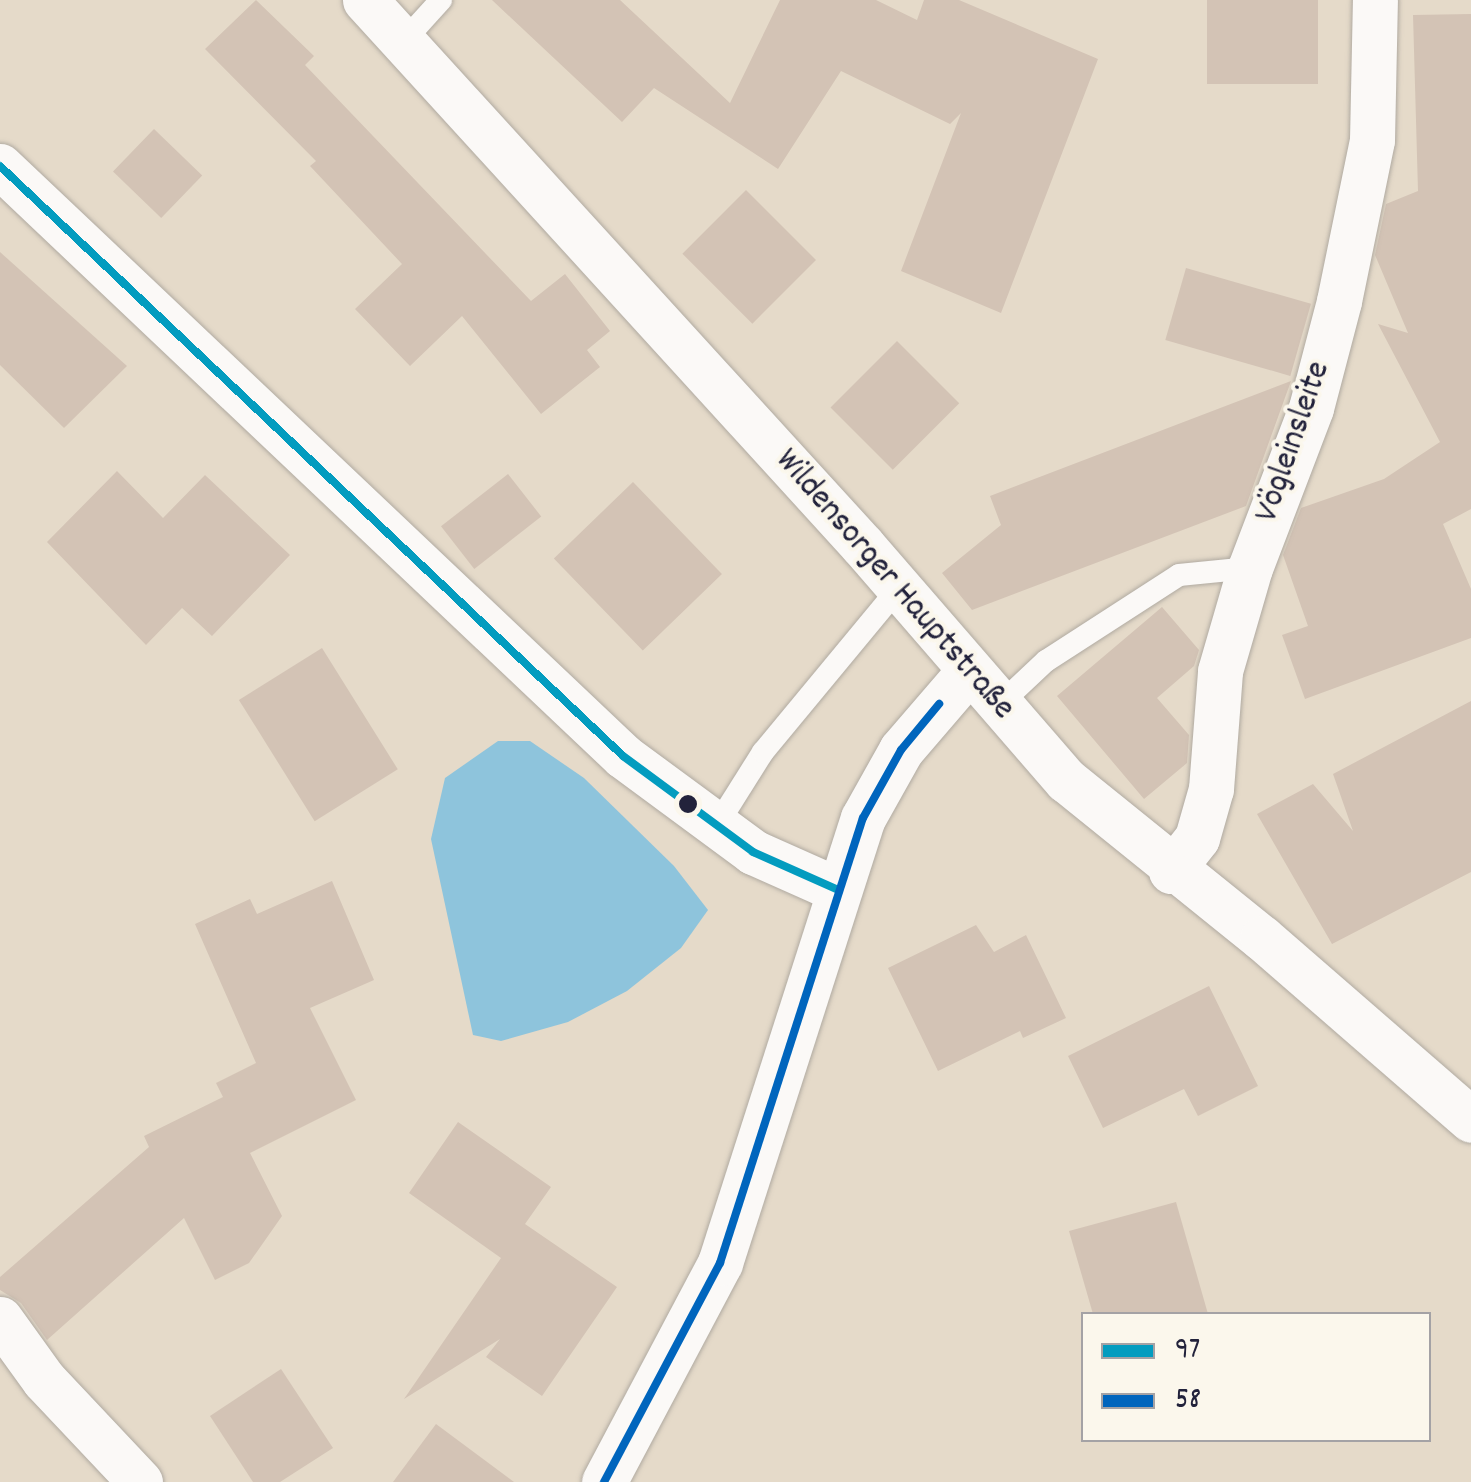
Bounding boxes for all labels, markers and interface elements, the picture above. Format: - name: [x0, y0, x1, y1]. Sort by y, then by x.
- street label: Vögleinsleite: [1247, 356, 1341, 528]
- street label: Wildensorger Hauptstraße: [765, 441, 1023, 729]
- unlabelled marker: [678, 794, 698, 814]
- legend: [1081, 1312, 1431, 1442]
- text: 97: [1175, 1330, 1200, 1373]
- text: 58: [1175, 1380, 1201, 1423]

